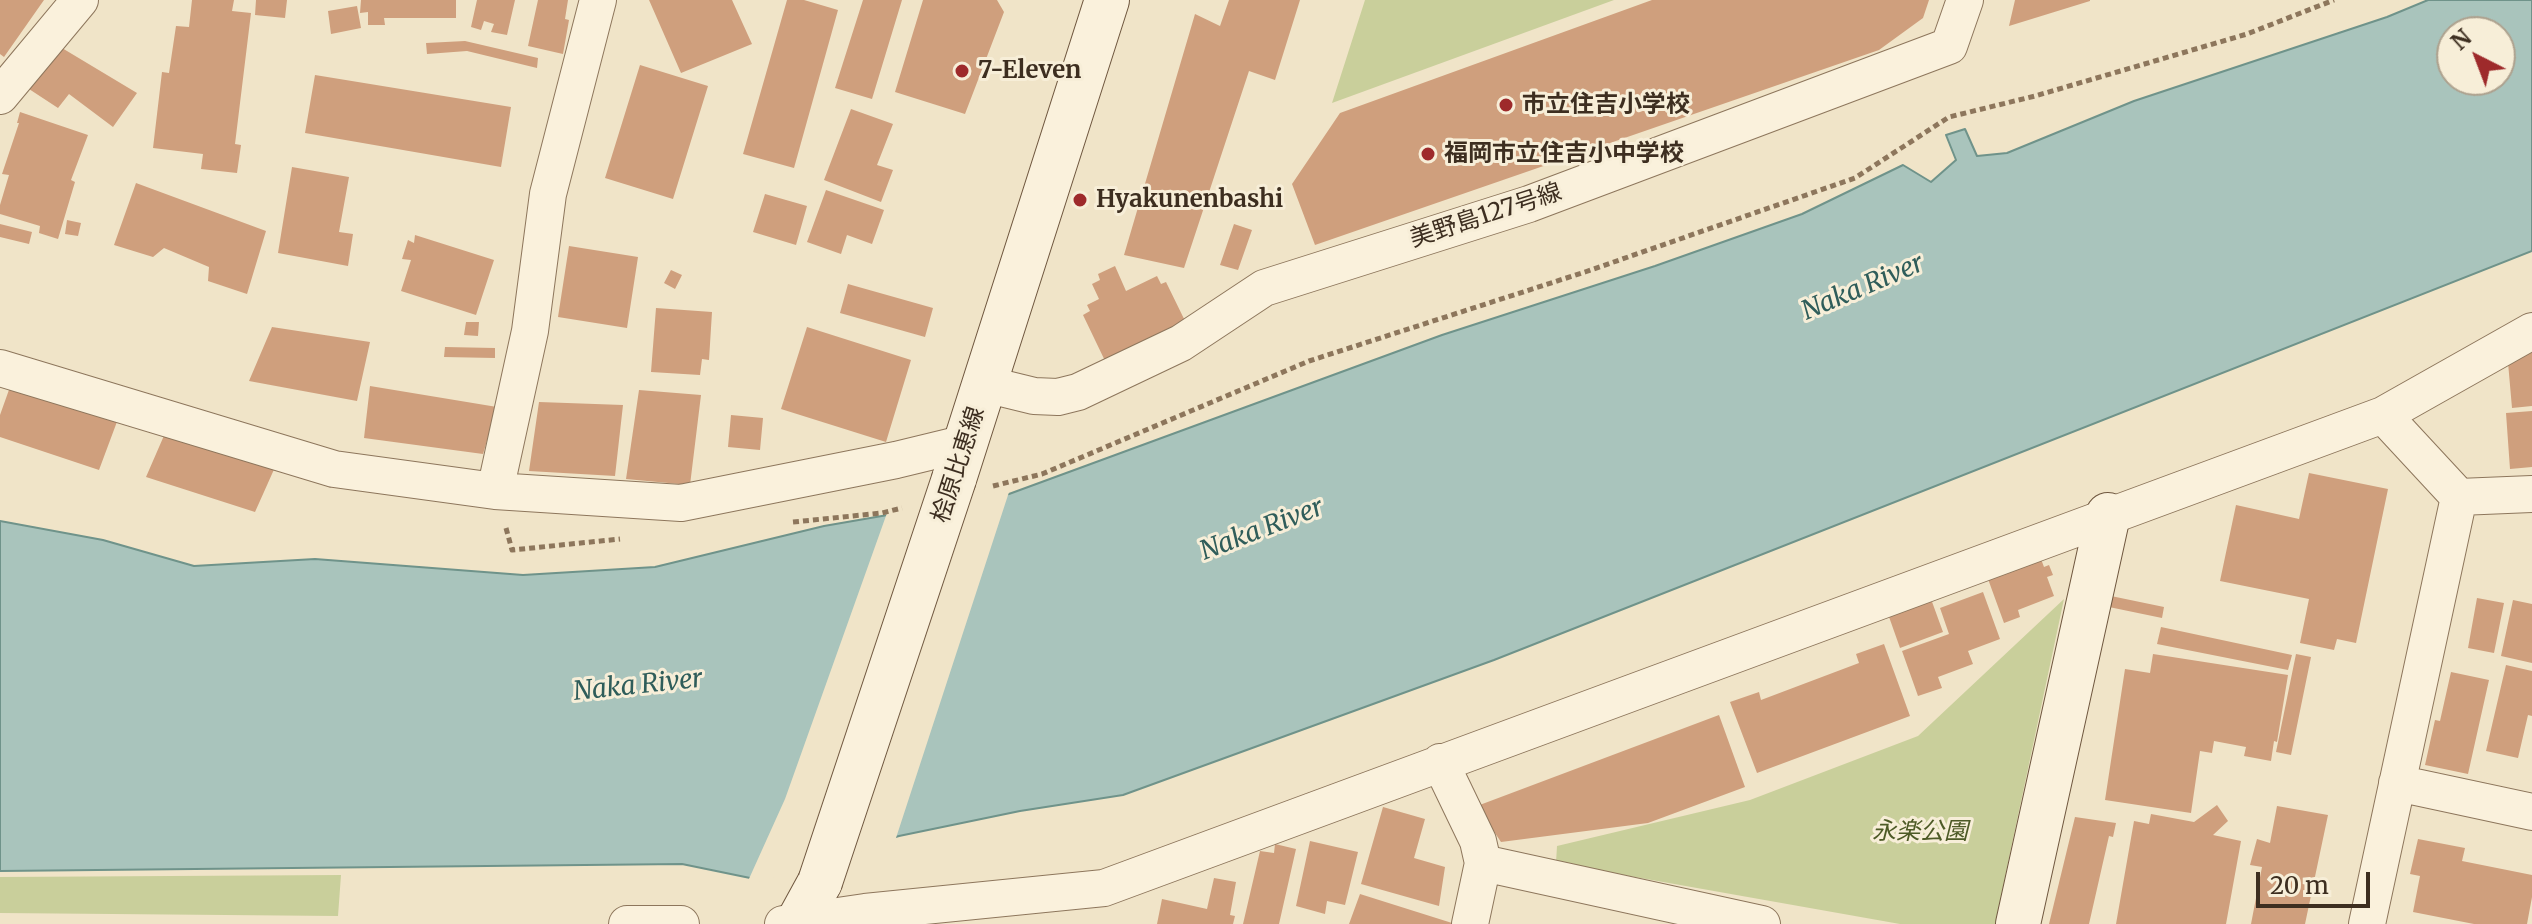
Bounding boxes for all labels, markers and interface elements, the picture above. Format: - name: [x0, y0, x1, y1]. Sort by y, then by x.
- north arrow: [2436, 16, 2516, 96]
- text: N: [2445, 23, 2477, 56]
- place label: 7-Eleven: [978, 57, 1081, 85]
- marker: 7-Eleven: [953, 62, 971, 80]
- place label: 市立住吉小学校: [1522, 91, 1690, 119]
- marker: 市立住吉小学校: [1497, 96, 1515, 114]
- place label: 福岡市立住吉小中学校: [1444, 140, 1684, 168]
- marker: 福岡市立住吉小中学校: [1419, 145, 1437, 163]
- street label: 美野島127号線: [1407, 178, 1565, 254]
- place label: Hyakunenbashi: [1096, 186, 1283, 214]
- marker: Hyakunenbashi: [1071, 191, 1089, 209]
- water label: Naka River: [1797, 248, 1929, 328]
- street label: 桧原比恵線: [927, 403, 991, 527]
- water label: Naka River: [1196, 492, 1328, 568]
- water label: Naka River: [572, 664, 704, 708]
- park label: 永楽公園: [1872, 818, 1968, 846]
- scale bar: [2260, 856, 2374, 906]
- text: 20 m: [2270, 870, 2329, 901]

